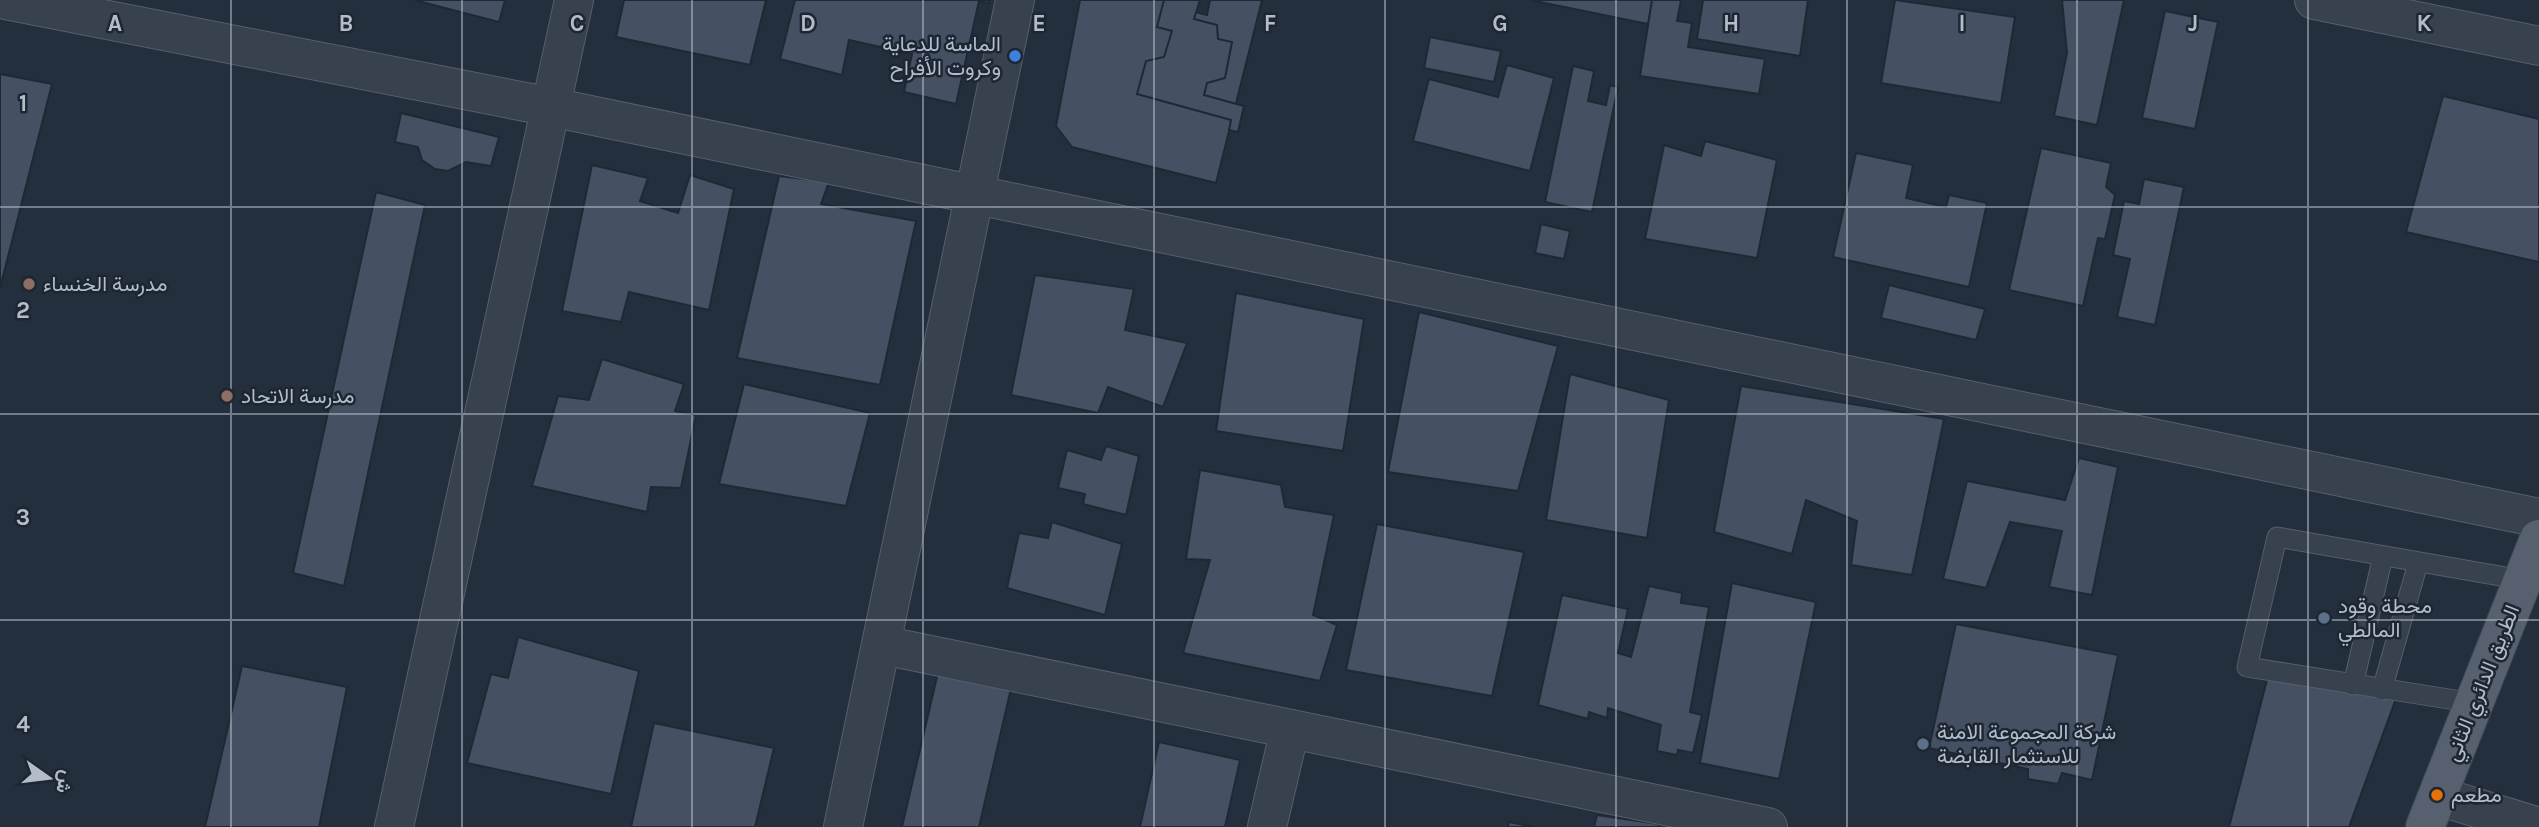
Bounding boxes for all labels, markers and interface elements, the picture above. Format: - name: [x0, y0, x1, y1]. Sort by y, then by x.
- text: A: [108, 10, 122, 37]
- text: B: [339, 10, 353, 37]
- text: C: [570, 10, 584, 37]
- text: D: [800, 10, 816, 37]
- text: E: [1032, 10, 1046, 37]
- text: F: [1264, 10, 1276, 37]
- text: G: [1492, 10, 1508, 37]
- text: H: [1723, 10, 1739, 37]
- text: I: [1958, 10, 1966, 37]
- text: J: [2188, 10, 2198, 37]
- text: K: [2416, 10, 2432, 37]
- place label: الماسة للدعاية وكروت الأفراح: [882, 32, 1001, 82]
- marker: الماسة للدعاية وكروت الأفراح: [1007, 48, 1023, 64]
- text: 1: [19, 90, 27, 117]
- place label: مدرسة الخنساء: [43, 272, 167, 297]
- marker: مدرسة الخنساء: [21, 276, 37, 292]
- text: 2: [16, 297, 30, 324]
- place label: مدرسة الاتحاد: [241, 384, 354, 409]
- marker: مدرسة الاتحاد: [219, 388, 235, 404]
- text: 3: [16, 504, 30, 531]
- place label: محطة وقود المالطي: [2338, 594, 2432, 647]
- street label: الطريق الدائري الثاني: [2440, 601, 2529, 766]
- marker: محطة وقود المالطي: [2316, 610, 2332, 626]
- text: 4: [16, 711, 30, 738]
- place label: شركة المجموعة الامنة للاستثمار القابضة: [1937, 720, 2116, 769]
- marker: شركة المجموعة الامنة للاستثمار القابضة: [1915, 736, 1931, 752]
- north arrow: [14, 743, 84, 813]
- text: ش: [51, 768, 78, 796]
- place label: مطعم: [2451, 783, 2502, 809]
- marker: مطعم: [2429, 787, 2445, 803]

